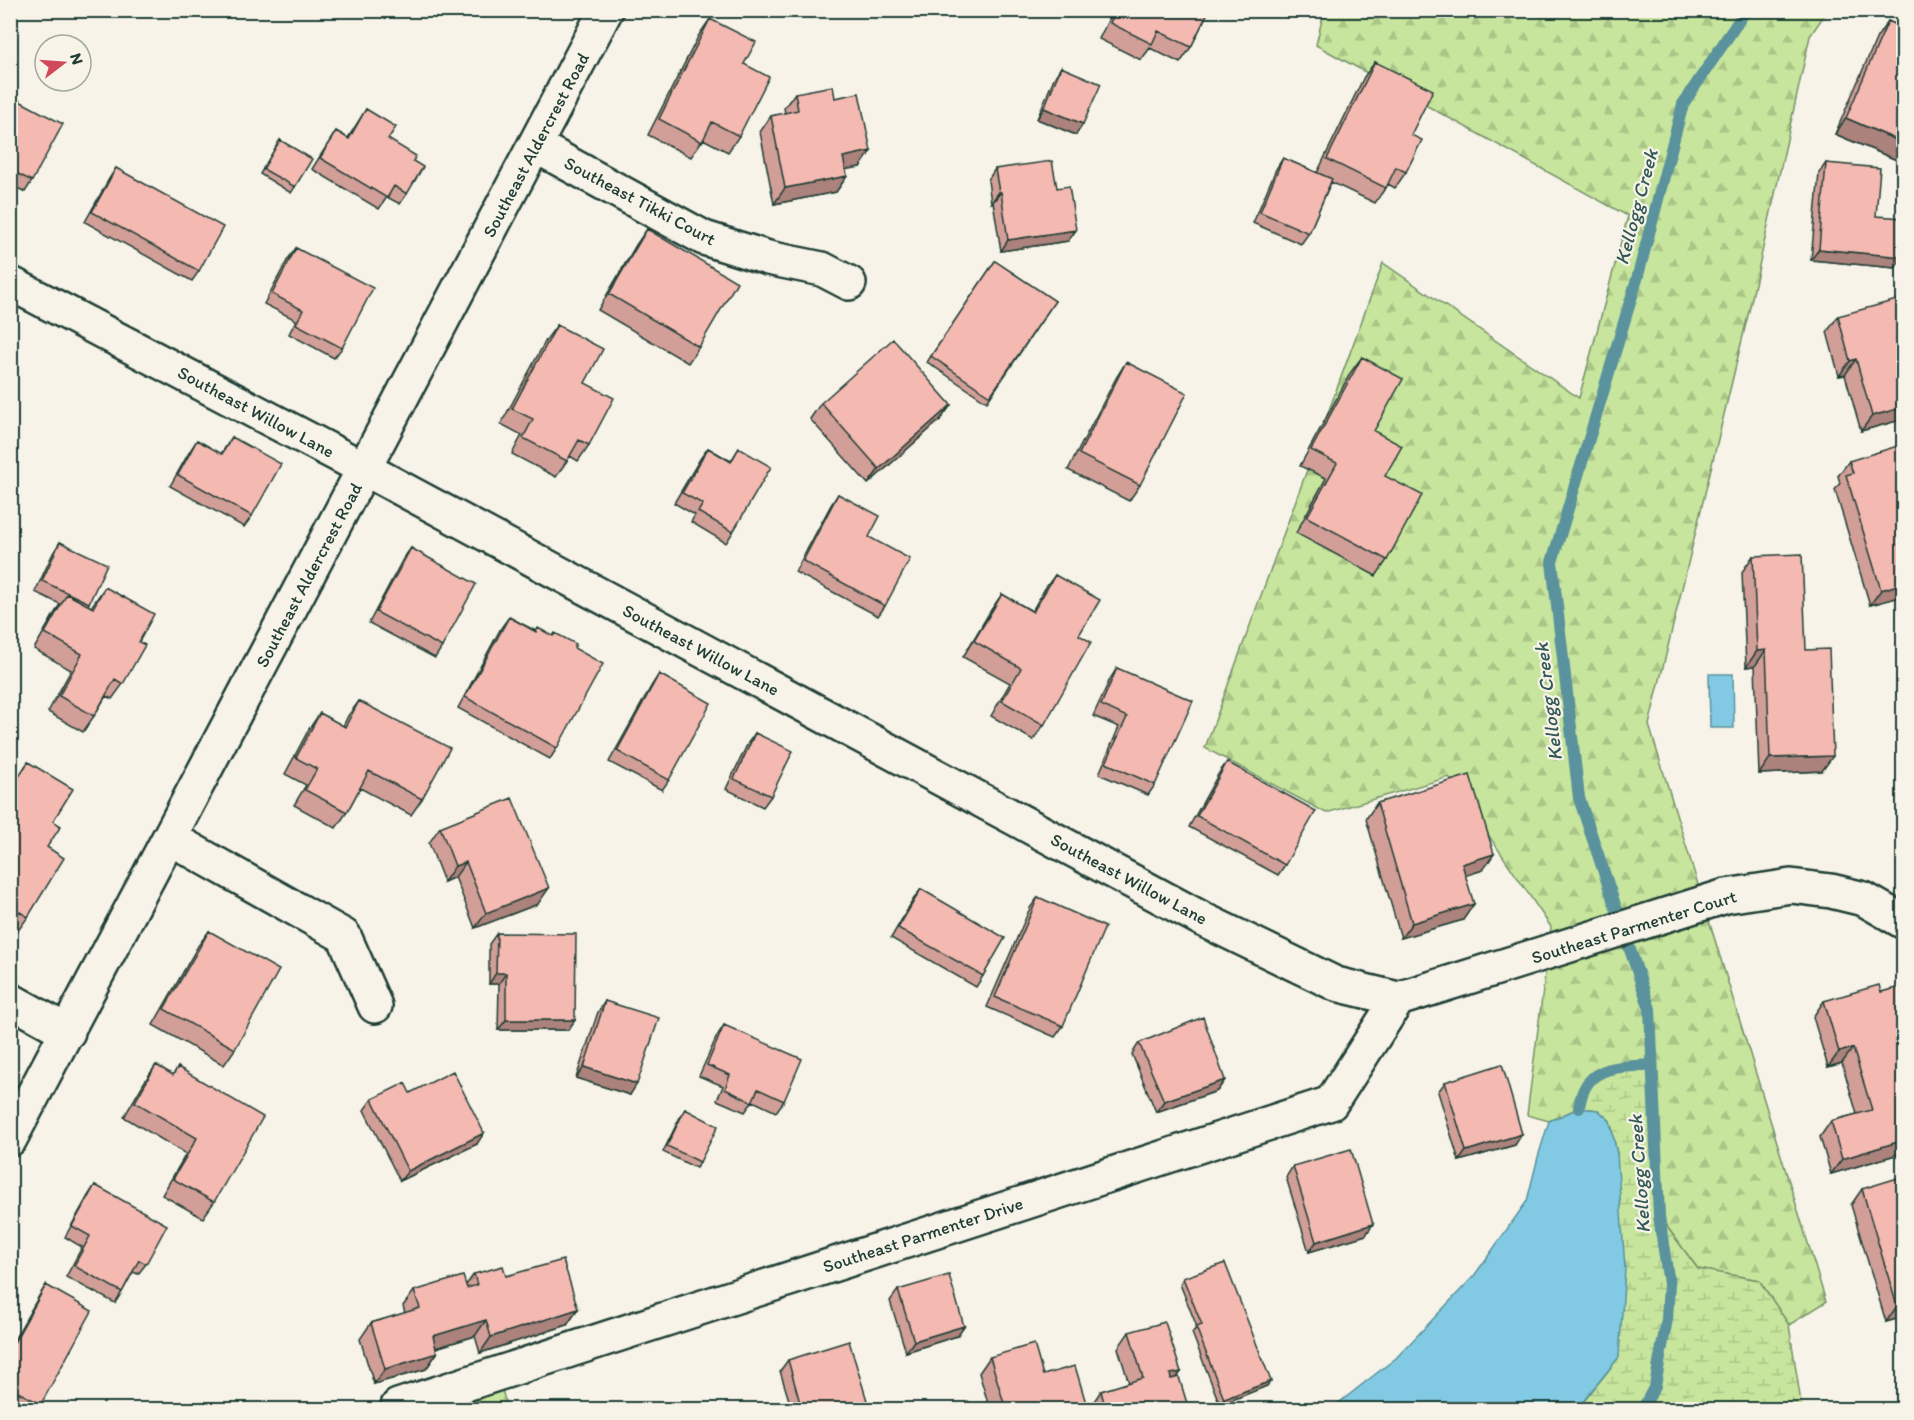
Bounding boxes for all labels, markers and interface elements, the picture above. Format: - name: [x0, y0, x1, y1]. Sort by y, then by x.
- north arrow: [33, 33, 93, 93]
- street label: Southeast Aldercrest Road: [478, 49, 594, 241]
- text: N: [66, 51, 88, 67]
- water label: Kellogg Creek: [1609, 145, 1663, 267]
- street label: Southeast Tikki Court: [560, 152, 720, 250]
- street label: Southeast Willow Lane: [174, 361, 338, 463]
- street label: Southeast Aldercrest Road: [251, 479, 367, 671]
- street label: Southeast Willow Lane: [619, 599, 783, 701]
- water label: Kellogg Creek: [1529, 640, 1567, 762]
- street label: Southeast Willow Lane: [1047, 828, 1211, 930]
- street label: Southeast Parmenter Court: [1529, 885, 1739, 969]
- water label: Kellogg Creek: [1623, 1112, 1655, 1234]
- street label: Southeast Parmenter Drive: [820, 1192, 1026, 1278]

